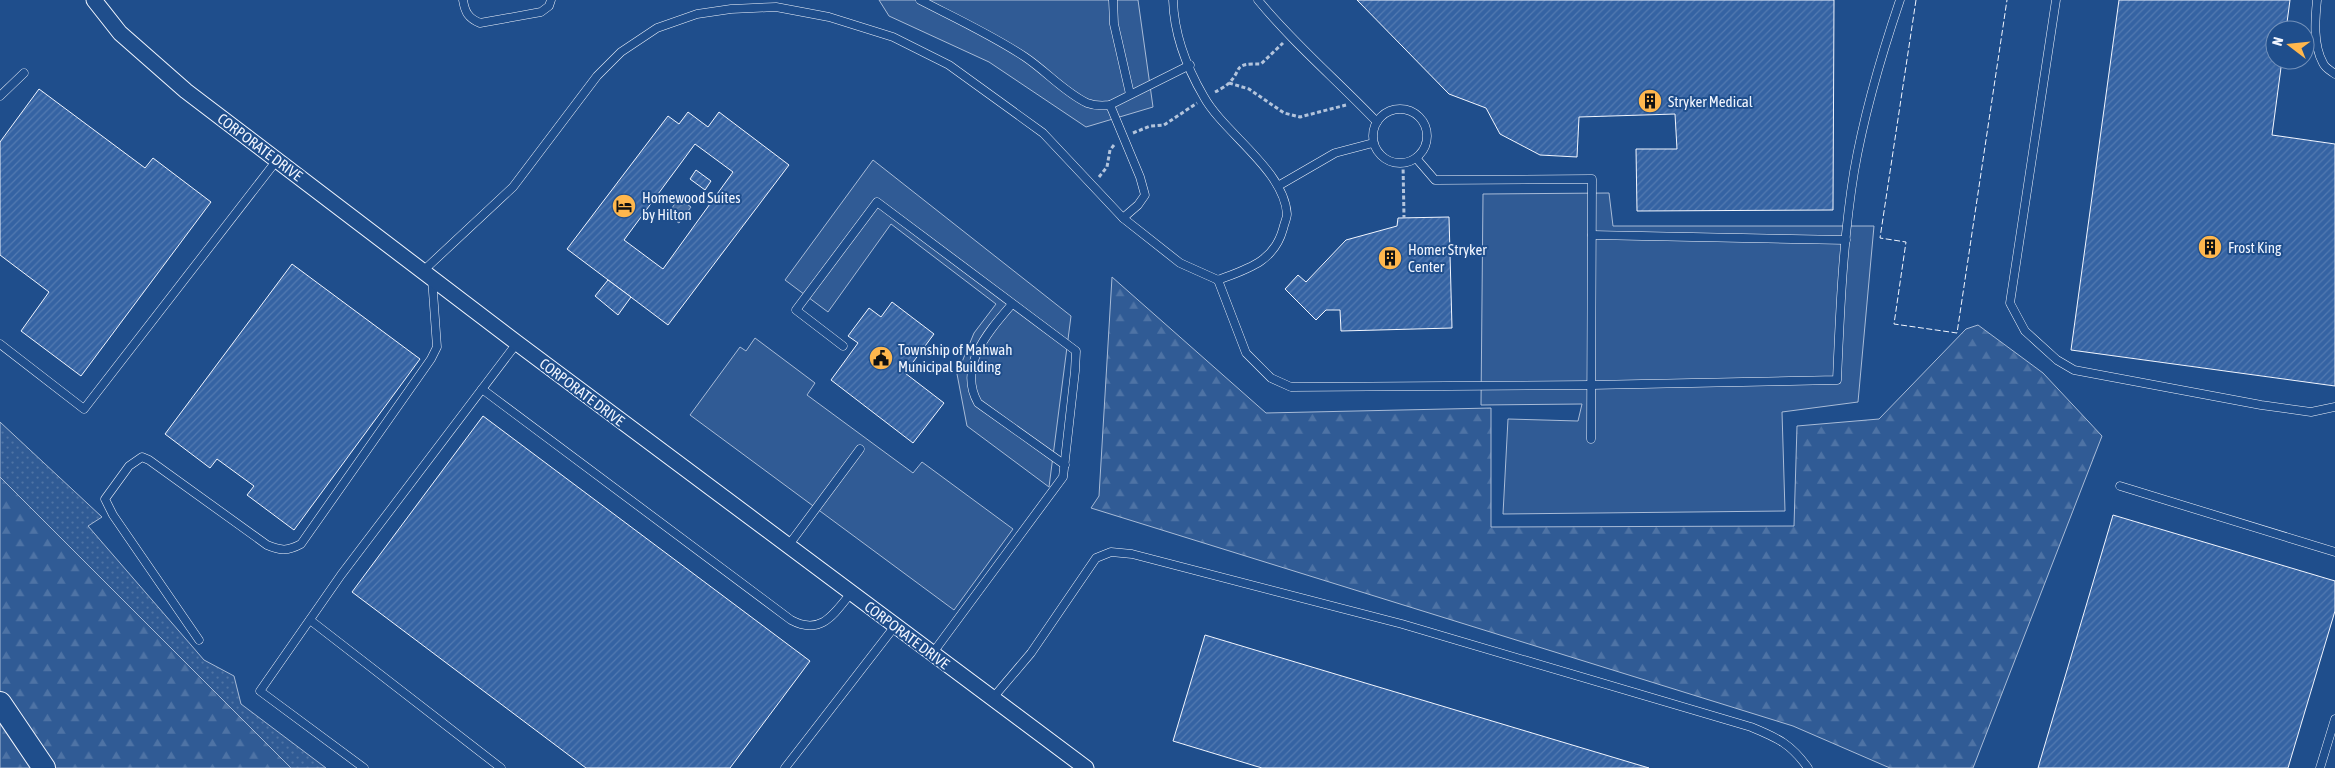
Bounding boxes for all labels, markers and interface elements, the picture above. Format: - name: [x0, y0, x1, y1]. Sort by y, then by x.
- north arrow: [2265, 20, 2315, 70]
- text: N: [2269, 35, 2286, 48]
- building icon: Stryker Medical: [1637, 88, 1663, 114]
- place label: Stryker Medical: [1668, 93, 1753, 110]
- street label: CORPORATE DRIVE: [214, 110, 306, 185]
- place label: Homewood Suites by Hilton: [642, 189, 741, 223]
- hotel icon: Homewood Suites by Hilton: [611, 193, 637, 219]
- building icon: Frost King: [2197, 234, 2223, 260]
- place label: Frost King: [2228, 239, 2282, 256]
- place label: Homer Stryker Center: [1408, 241, 1487, 275]
- building icon: Homer Stryker Center: [1377, 245, 1403, 271]
- place label: Township of Mahwah Municipal Building: [898, 341, 1013, 375]
- public building icon: Township of Mahwah Municipal Building: [868, 345, 894, 371]
- street label: CORPORATE DRIVE: [536, 355, 628, 430]
- street label: CORPORATE DRIVE: [861, 598, 953, 673]

